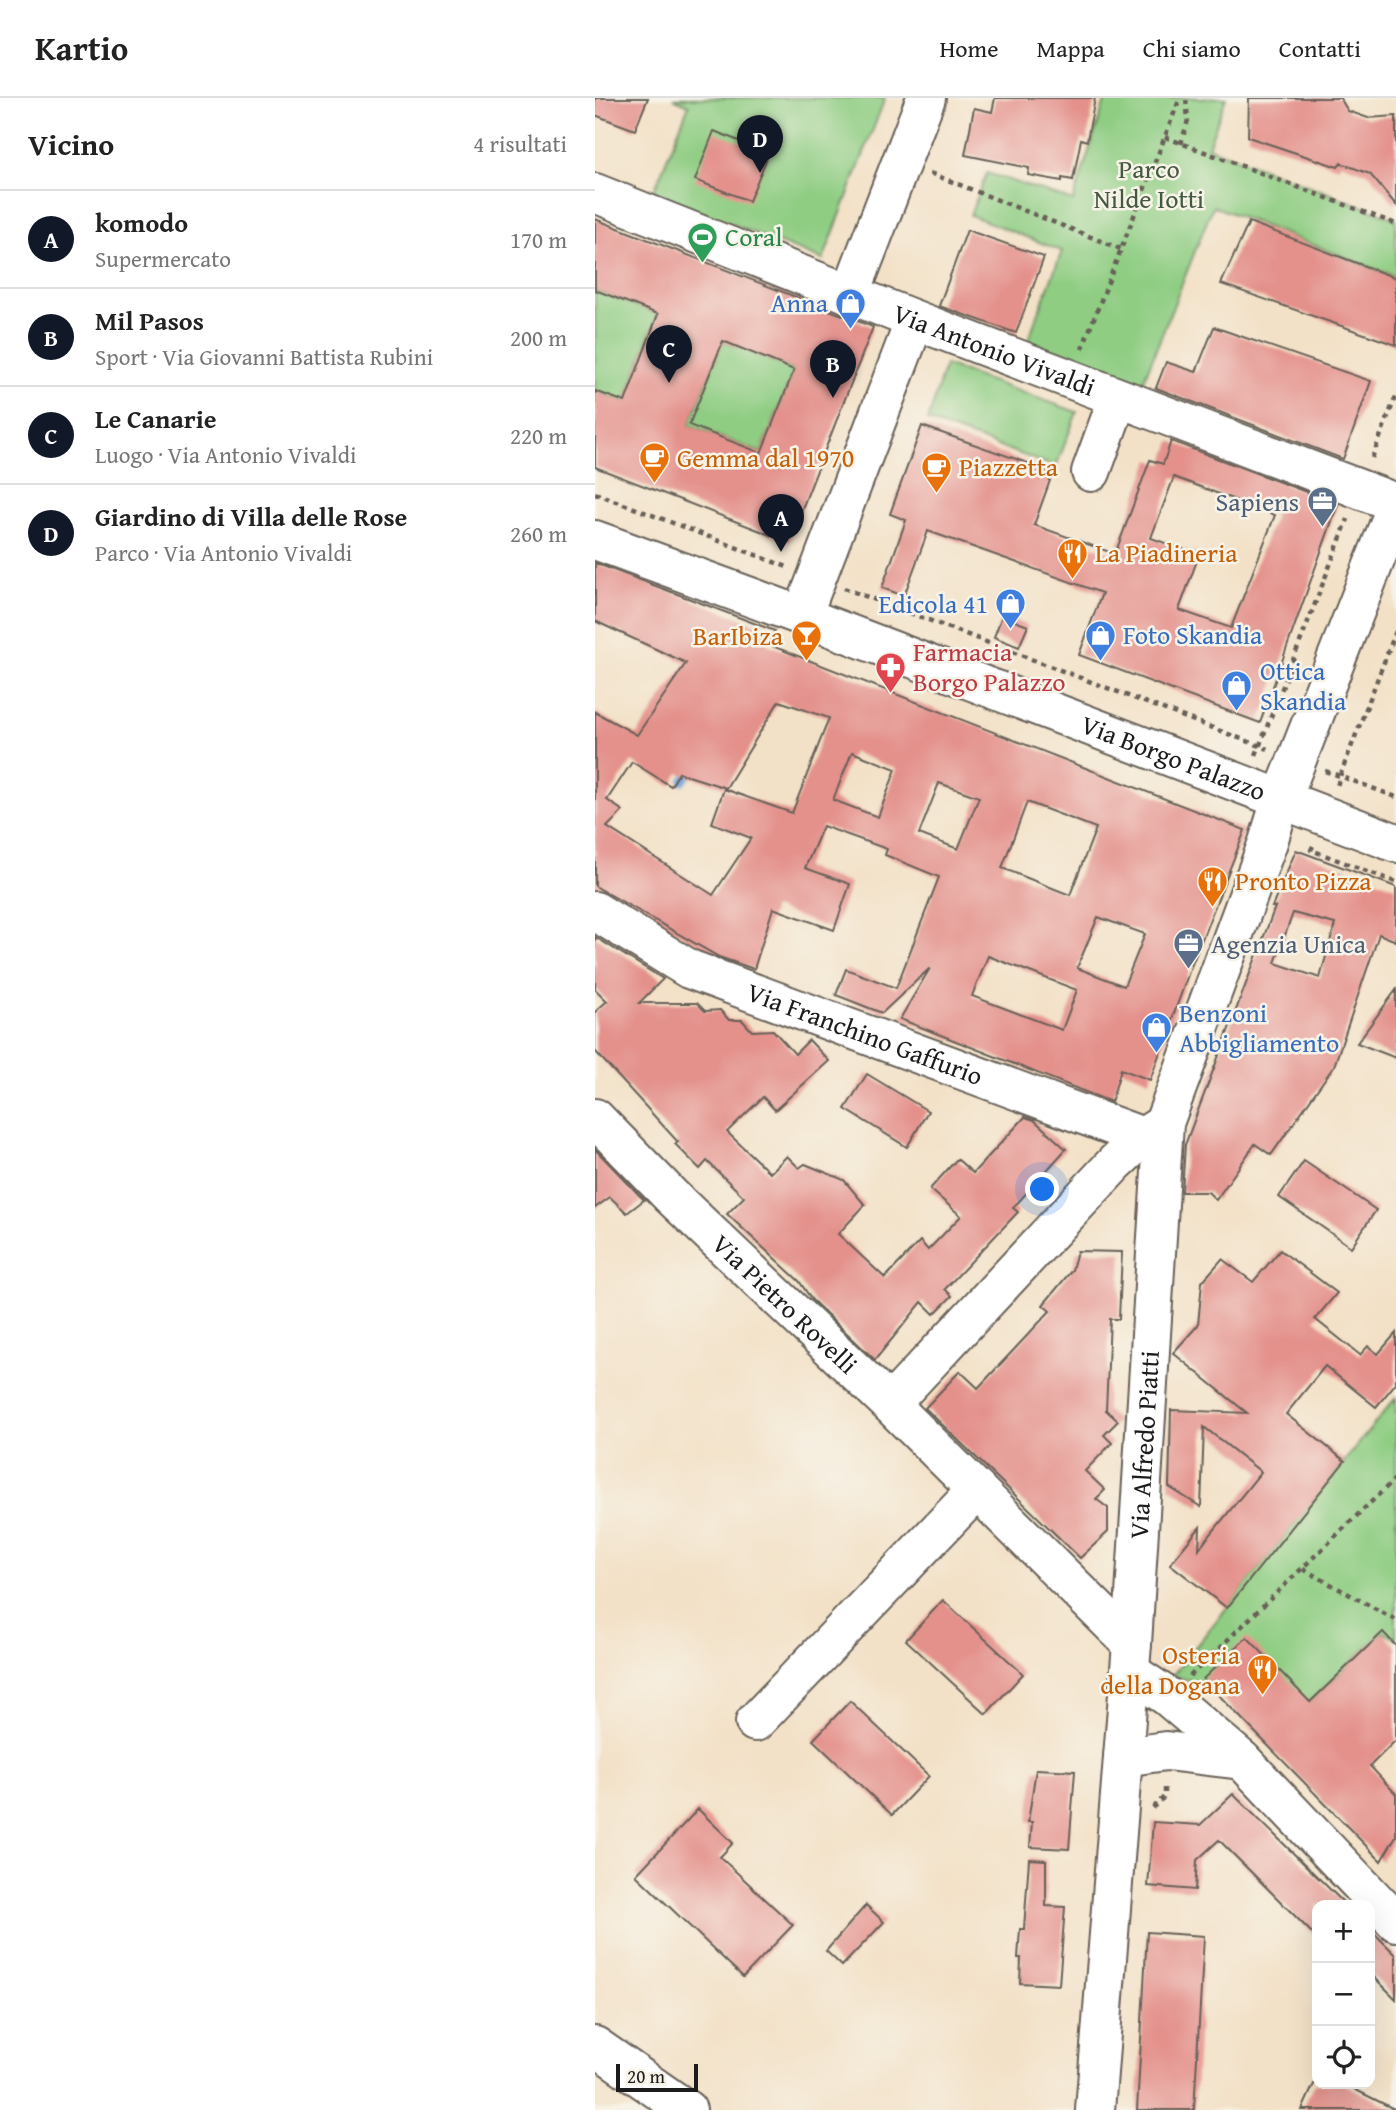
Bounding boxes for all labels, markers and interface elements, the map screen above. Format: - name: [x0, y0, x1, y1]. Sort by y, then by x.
- text: Kartio: [35, 24, 128, 72]
- text: Home: [939, 31, 998, 66]
- text: Mappa: [1036, 31, 1105, 66]
- text: Chi siamo: [1143, 31, 1241, 66]
- text: Contatti: [1279, 31, 1361, 66]
- pin: D: [737, 115, 783, 173]
- text: Vicino: [28, 122, 114, 166]
- text: 4 risultati: [473, 127, 567, 160]
- park label: Parco Nilde Iotti: [1094, 149, 1204, 218]
- text: komodo: [95, 203, 188, 242]
- place label: Coral: [725, 217, 782, 256]
- sports icon: Coral: [685, 220, 719, 264]
- text: A: [44, 223, 58, 256]
- text: 170 m: [510, 223, 567, 256]
- text: Supermercato: [95, 242, 231, 275]
- place label: Anna: [771, 283, 829, 322]
- shop icon: Anna: [834, 286, 868, 330]
- street label: Via Antonio Vivaldi: [887, 293, 1101, 406]
- text: Mil Pasos: [95, 301, 204, 340]
- text: B: [44, 321, 58, 354]
- text: 200 m: [510, 321, 567, 354]
- pin: C: [646, 325, 692, 383]
- text: Sport · Via Giovanni Battista Rubini: [95, 340, 433, 373]
- pin: B: [810, 340, 856, 398]
- text: Le Canarie: [95, 399, 217, 438]
- text: C: [44, 419, 58, 452]
- text: 220 m: [510, 419, 567, 452]
- text: Luogo · Via Antonio Vivaldi: [95, 438, 356, 471]
- place label: Gemma dal 1970: [677, 438, 854, 477]
- cafe icon: Gemma dal 1970: [637, 441, 671, 485]
- place label: Piazzetta: [959, 447, 1059, 486]
- cafe icon: Piazzetta: [919, 450, 953, 494]
- place label: Sapiens: [1216, 482, 1299, 521]
- office icon: Sapiens: [1305, 485, 1339, 529]
- pin: A: [758, 494, 804, 552]
- text: Giardino di Villa delle Rose: [95, 497, 407, 536]
- text: D: [44, 517, 58, 550]
- text: 260 m: [510, 517, 567, 550]
- place label: La Piadineria: [1095, 533, 1238, 572]
- text: Parco · Via Antonio Vivaldi: [95, 536, 352, 569]
- restaurant icon: La Piadineria: [1055, 536, 1089, 580]
- place label: Edicola 41: [879, 584, 988, 623]
- shop icon: Edicola 41: [994, 587, 1028, 631]
- place label: Foto Skandia: [1123, 615, 1263, 654]
- place label: BarIbiza: [693, 616, 784, 655]
- shop icon: Foto Skandia: [1083, 618, 1117, 662]
- bar icon: BarIbiza: [789, 619, 823, 663]
- place label: Farmacia Borgo Palazzo: [913, 632, 1066, 701]
- pharmacy icon: Farmacia Borgo Palazzo: [873, 650, 907, 694]
- place label: Ottica Skandia: [1260, 651, 1347, 720]
- shop icon: Ottica Skandia: [1220, 669, 1254, 713]
- street label: Via Borgo Palazzo: [1075, 704, 1272, 810]
- place label: Pronto Pizza: [1235, 861, 1372, 900]
- restaurant icon: Pronto Pizza: [1195, 864, 1229, 908]
- place label: Agenzia Unica: [1211, 924, 1367, 963]
- office icon: Agenzia Unica: [1171, 927, 1205, 971]
- street label: Via Franchino Gaffurio: [742, 972, 989, 1095]
- place label: Benzoni Abbigliamento: [1179, 993, 1339, 1062]
- shop icon: Benzoni Abbigliamento: [1139, 1011, 1173, 1055]
- your location: [1025, 1172, 1059, 1206]
- street label: Via Pietro Rovelli: [703, 1225, 867, 1383]
- street label: Via Alfredo Piatti: [1118, 1350, 1169, 1540]
- place label: Osteria della Dogana: [1100, 1635, 1241, 1704]
- restaurant icon: Osteria della Dogana: [1246, 1653, 1280, 1697]
- map controls: [1312, 1900, 1375, 2089]
- button: +: [1312, 1900, 1375, 1963]
- button: −: [1312, 1963, 1375, 2026]
- button: locate: [1312, 2026, 1375, 2089]
- scale bar: [616, 2061, 698, 2093]
- text: 20 m: [627, 2062, 665, 2090]

